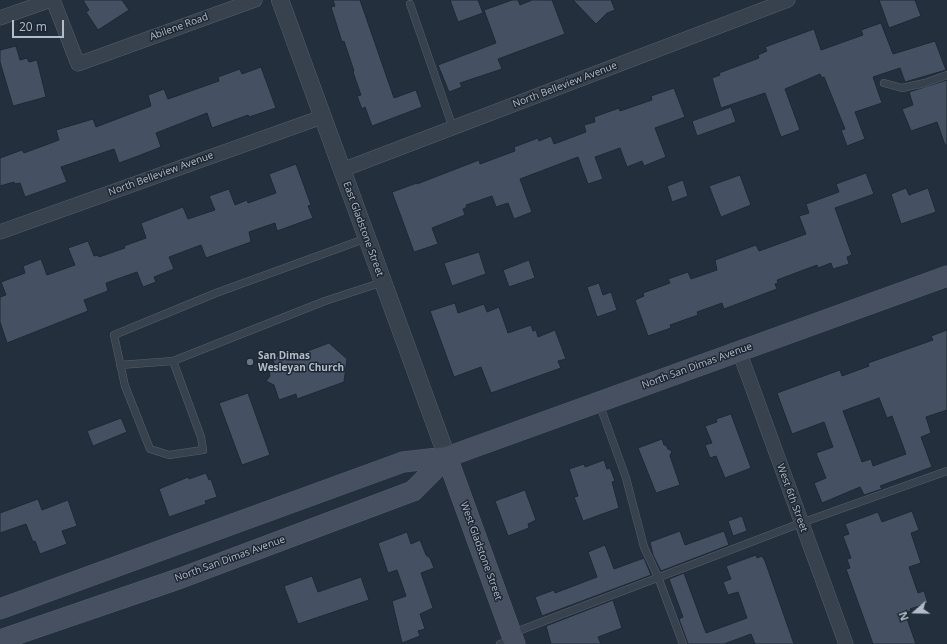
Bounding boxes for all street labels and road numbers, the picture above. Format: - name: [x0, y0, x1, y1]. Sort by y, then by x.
- street label: Abilene Road: [148, 11, 210, 43]
- street label: North Belleview Avenue: [511, 60, 619, 110]
- street label: North Belleview Avenue: [107, 149, 215, 199]
- street label: East Gladstone Street: [340, 180, 386, 278]
- street label: North San Dimas Avenue: [640, 340, 754, 392]
- street label: West 6th Street: [774, 462, 810, 534]
- street label: West Gladstone Street: [458, 500, 504, 602]
- street label: North San Dimas Avenue: [173, 533, 287, 585]

